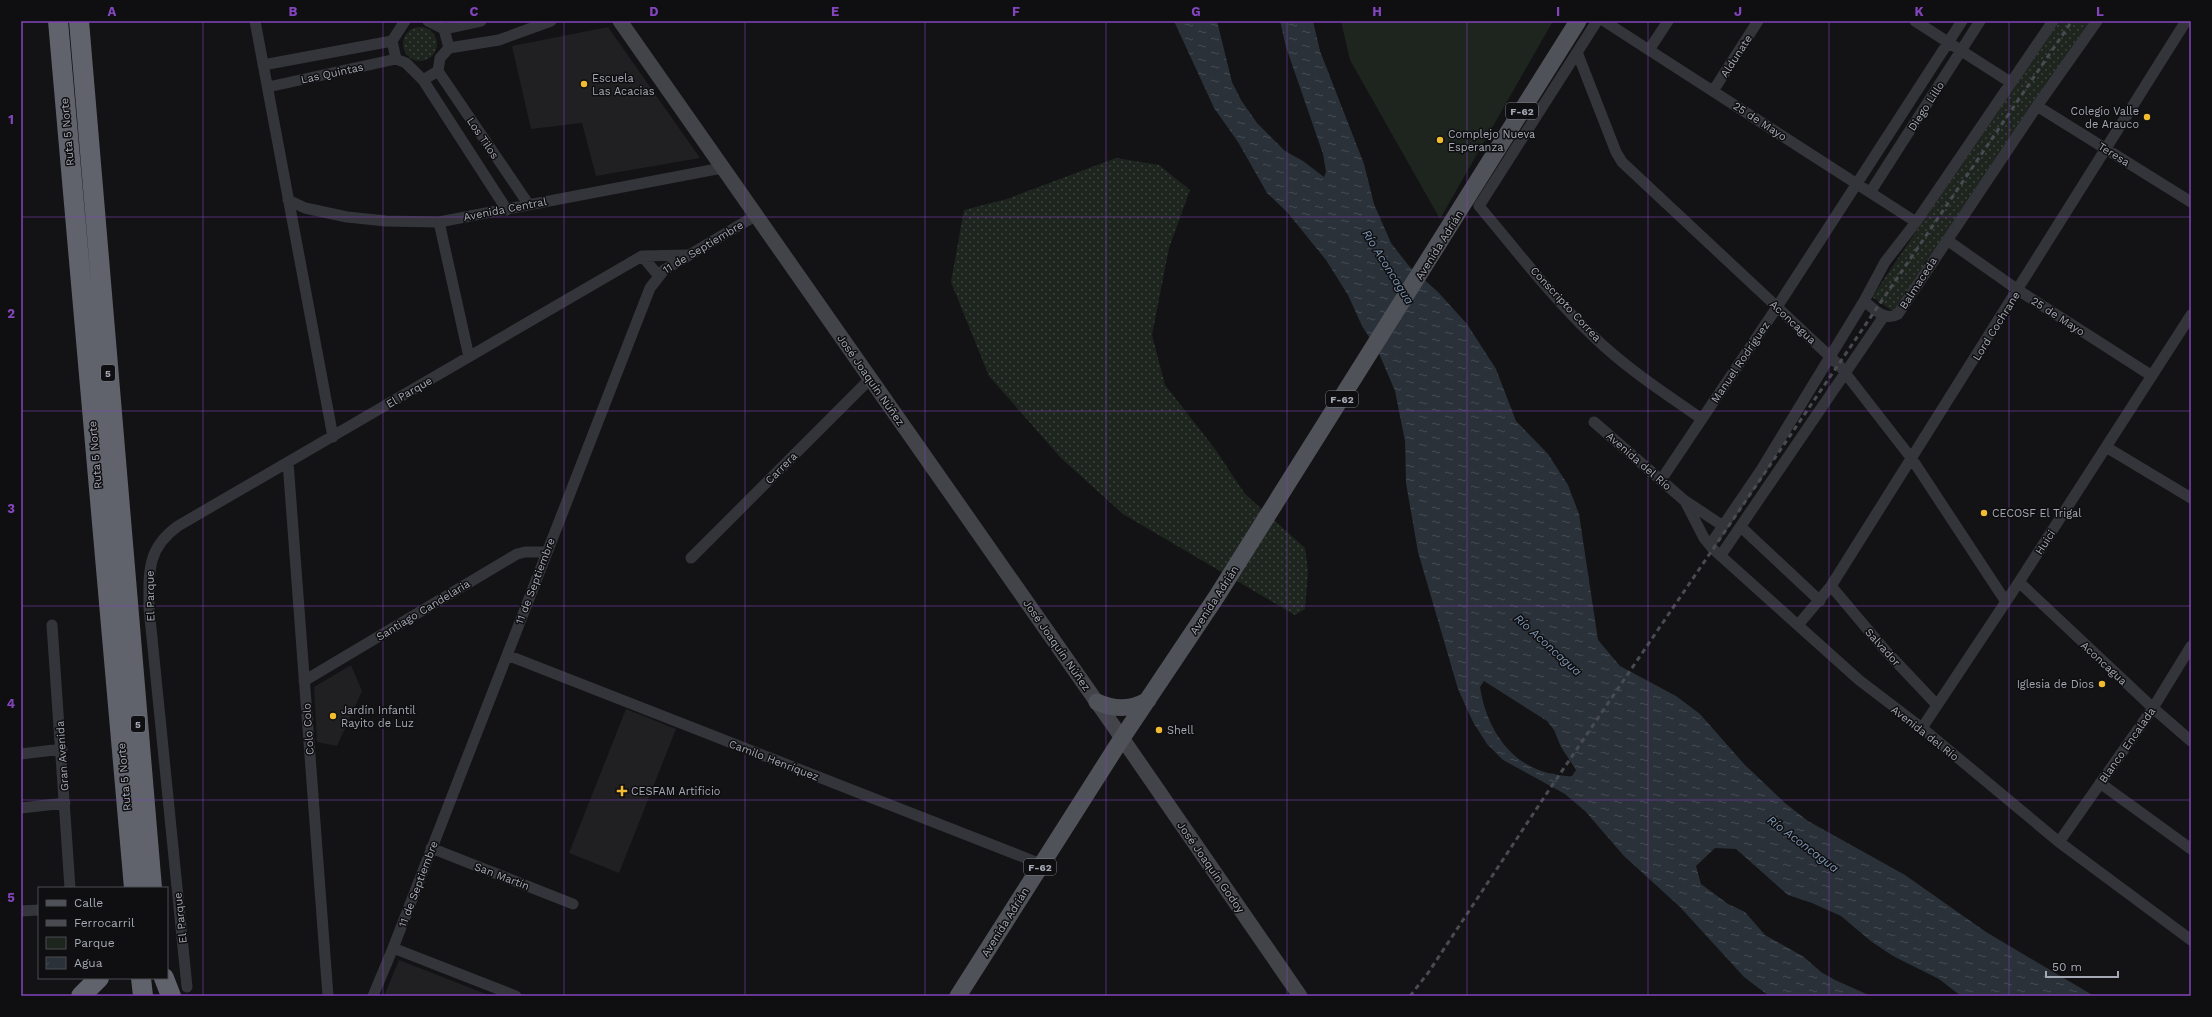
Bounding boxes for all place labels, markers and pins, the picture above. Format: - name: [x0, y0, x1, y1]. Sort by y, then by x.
- place label: Escuela Las Acacias: [592, 72, 655, 98]
- marker: Escuela Las Acacias: [579, 79, 589, 89]
- place label: Colegio Valle de Arauco: [2071, 105, 2139, 131]
- marker: Colegio Valle de Arauco: [2142, 112, 2152, 122]
- place label: Complejo Nueva Esperanza: [1448, 128, 1535, 154]
- marker: Complejo Nueva Esperanza: [1435, 135, 1445, 145]
- place label: CECOSF El Trigal: [1992, 507, 2082, 520]
- marker: CECOSF El Trigal: [1979, 508, 1989, 518]
- place label: Iglesia de Dios: [2017, 678, 2094, 691]
- marker: Iglesia de Dios: [2097, 679, 2107, 689]
- place label: Jardín Infantil Rayito de Luz: [341, 704, 416, 730]
- marker: Jardín Infantil Rayito de Luz: [328, 711, 338, 721]
- place label: Shell: [1167, 724, 1195, 737]
- marker: Shell: [1154, 725, 1164, 735]
- marker: CESFAM Artificio: [616, 785, 628, 797]
- place label: CESFAM Artificio: [631, 785, 720, 798]

